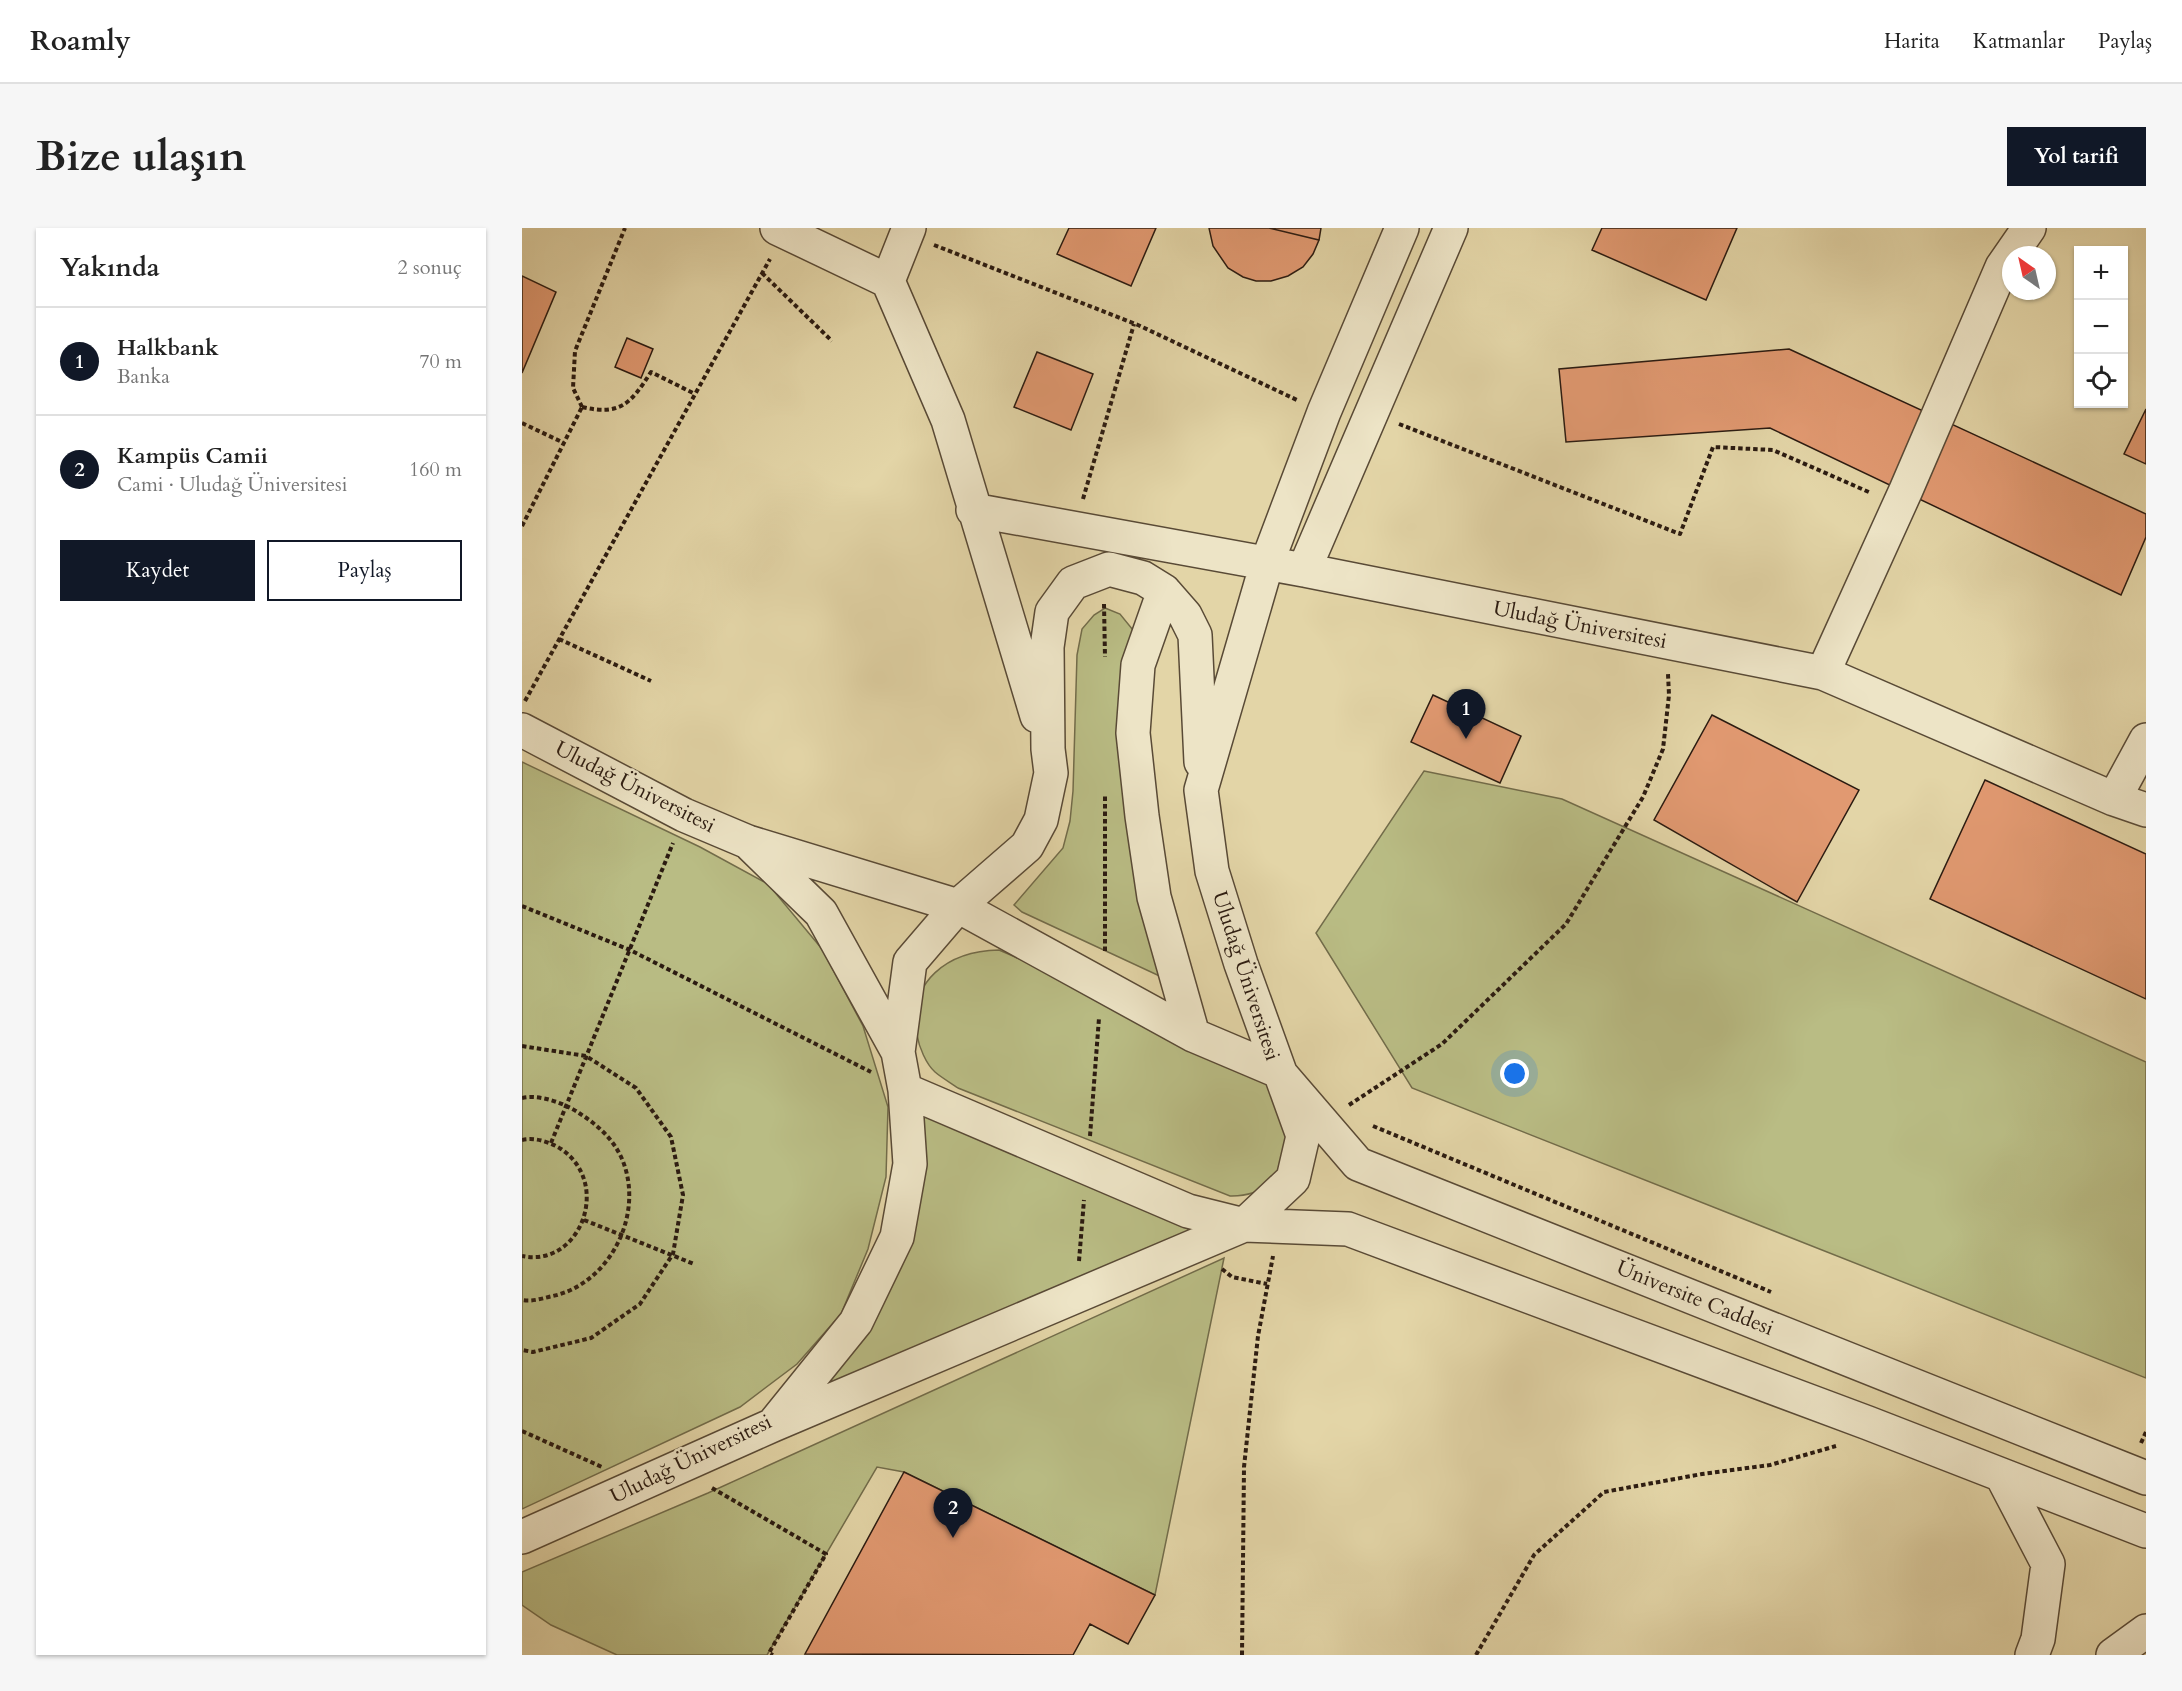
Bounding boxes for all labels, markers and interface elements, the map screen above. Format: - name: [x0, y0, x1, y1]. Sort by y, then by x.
- text: Roamly: [30, 22, 131, 60]
- text: Harita: [1884, 27, 1940, 56]
- text: Katmanlar: [1973, 27, 2065, 56]
- text: Paylaş: [2098, 27, 2152, 56]
- button: Yol tarifi: [2007, 127, 2146, 186]
- text: Bize ulaşın: [36, 128, 246, 185]
- north arrow: [2002, 246, 2056, 300]
- map controls: [2074, 246, 2128, 408]
- button: +: [2074, 246, 2128, 300]
- text: Yakında: [60, 250, 160, 285]
- text: 2 sonuç: [397, 254, 462, 281]
- button: −: [2074, 300, 2128, 354]
- text: Halkbank: [117, 333, 219, 363]
- text: 1: [74, 348, 85, 375]
- text: 70 m: [419, 348, 462, 375]
- button: locate: [2074, 354, 2128, 408]
- text: Banka: [117, 363, 170, 390]
- text: Kampüs Camii: [117, 441, 268, 471]
- text: 2: [74, 456, 85, 483]
- text: 160 m: [409, 456, 462, 483]
- text: Cami · Uludağ Üniversitesi: [117, 471, 347, 498]
- button: Kaydet: [60, 540, 255, 601]
- button: Paylaş: [267, 540, 462, 601]
- street label: Uludağ Üniversitesi: [1491, 594, 1669, 656]
- pin: 1: [1446, 690, 1486, 739]
- street label: Uludağ Üniversitesi: [550, 734, 720, 840]
- street label: Uludağ Üniversitesi: [1205, 888, 1287, 1065]
- your location: [1500, 1059, 1529, 1088]
- street label: Üniversite Caddesi: [1612, 1253, 1778, 1343]
- street label: Uludağ Üniversitesi: [605, 1407, 777, 1511]
- pin: 2: [934, 1488, 972, 1538]

